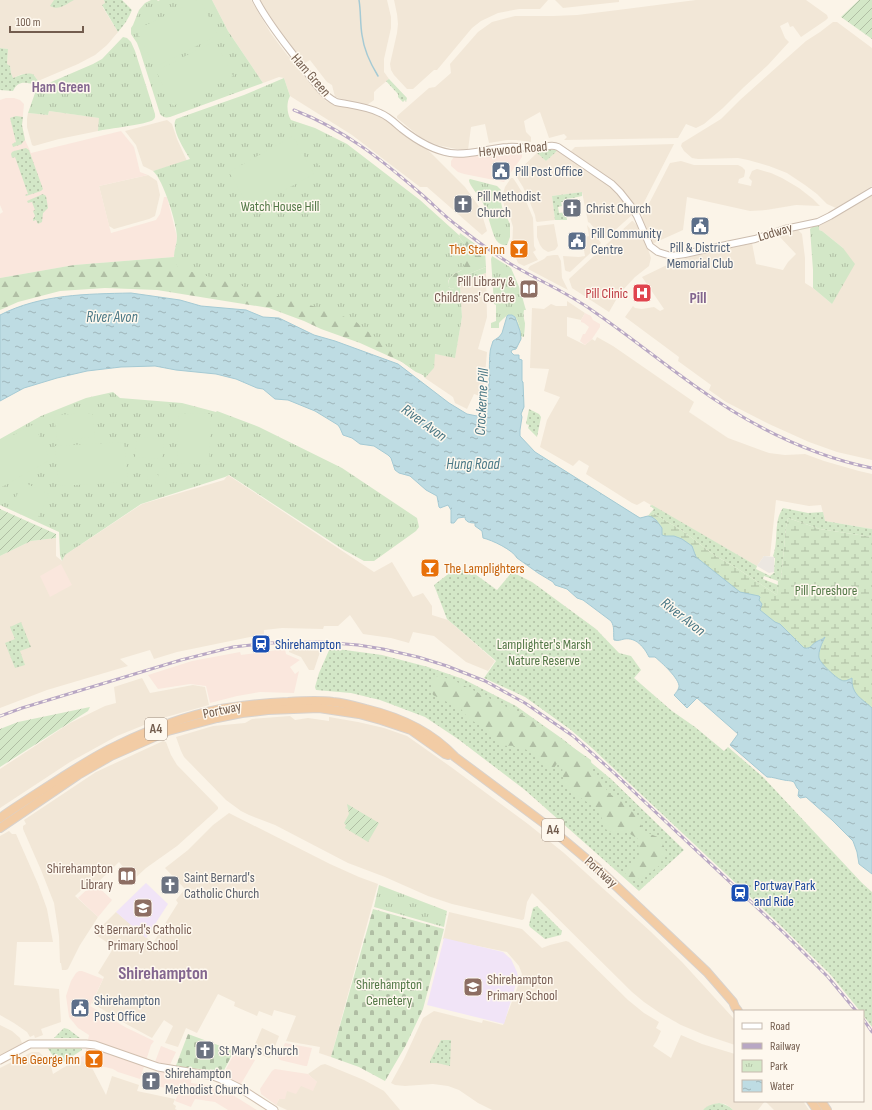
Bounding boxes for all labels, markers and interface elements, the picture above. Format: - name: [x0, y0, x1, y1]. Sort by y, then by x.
- scale bar: [10, 8, 83, 34]
- text: 100 m: [16, 15, 41, 30]
- street label: Ham Green: [288, 50, 334, 100]
- district label: Ham Green: [32, 78, 90, 97]
- street label: Heywood Road: [478, 138, 548, 160]
- public building icon: Pill Post Office: [490, 160, 512, 182]
- place label: Pill Post Office: [515, 163, 583, 180]
- place label: Pill Methodist Church: [477, 188, 541, 221]
- church icon: Pill Methodist Church: [452, 193, 474, 215]
- church icon: Christ Church: [561, 197, 583, 219]
- park label: Watch House Hill: [241, 198, 319, 215]
- place label: Christ Church: [586, 200, 651, 217]
- public building icon: Pill & District Memorial Club: [689, 215, 711, 237]
- street label: Lodway: [756, 219, 795, 245]
- place label: Pill Community Centre: [591, 225, 662, 258]
- public building icon: Pill Community Centre: [566, 230, 588, 252]
- bar icon: The Star Inn: [508, 238, 530, 260]
- place label: Pill & District Memorial Club: [667, 239, 734, 272]
- place label: The Star Inn: [449, 241, 505, 258]
- place label: Pill Library & Childrens' Centre: [434, 273, 515, 306]
- library icon: Pill Library & Childrens' Centre: [518, 278, 540, 300]
- hospital icon: Pill Clinic: [631, 282, 653, 304]
- place label: Pill Clinic: [586, 285, 628, 302]
- district label: Pill: [690, 289, 706, 308]
- water label: River Avon: [86, 308, 138, 327]
- water label: Crockerne Pill: [471, 367, 493, 436]
- water label: River Avon: [398, 400, 450, 446]
- water label: Hung Road: [446, 455, 500, 474]
- bar icon: The Lamplighters: [419, 557, 441, 579]
- place label: The Lamplighters: [444, 560, 525, 577]
- park label: Pill Foreshore: [795, 582, 857, 599]
- water label: River Avon: [657, 594, 709, 640]
- station icon: Shirehampton: [250, 633, 272, 655]
- place label: Shirehampton: [275, 636, 341, 653]
- park label: Lamplighter's Marsh Nature Reserve: [497, 636, 591, 669]
- street label: Portway: [201, 698, 243, 722]
- road number: A4: [145, 718, 167, 740]
- road number: A4: [542, 819, 564, 841]
- street label: Portway: [581, 853, 621, 892]
- place label: Shirehampton Library: [47, 860, 114, 893]
- library icon: Shirehampton Library: [116, 865, 138, 887]
- place label: Saint Bernard's Catholic Church: [184, 869, 259, 902]
- church icon: Saint Bernard's Catholic Church: [159, 874, 181, 896]
- place label: Portway Park and Ride: [754, 877, 816, 910]
- station icon: Portway Park and Ride: [729, 882, 751, 904]
- school or university icon: St Bernard's Catholic Primary School: [132, 897, 154, 919]
- place label: St Bernard's Catholic Primary School: [94, 921, 192, 954]
- district label: Shirehampton: [118, 963, 208, 984]
- place label: Shirehampton Primary School: [487, 971, 557, 1004]
- park label: Shirehampton Cemetery: [356, 976, 422, 1009]
- school or university icon: Shirehampton Primary School: [462, 976, 484, 998]
- place label: Shirehampton Post Office: [94, 992, 160, 1025]
- public building icon: Shirehampton Post Office: [69, 997, 91, 1019]
- legend: [734, 1010, 864, 1102]
- text: Road: [770, 1019, 790, 1034]
- church icon: St Mary's Church: [194, 1039, 216, 1061]
- text: Railway: [770, 1039, 801, 1054]
- place label: St Mary's Church: [219, 1042, 298, 1059]
- bar icon: The George Inn: [83, 1048, 105, 1070]
- place label: The George Inn: [10, 1051, 80, 1068]
- text: Park: [770, 1059, 788, 1074]
- place label: Shirehampton Methodist Church: [165, 1065, 249, 1098]
- church icon: Shirehampton Methodist Church: [140, 1070, 162, 1092]
- text: Water: [770, 1079, 794, 1094]

